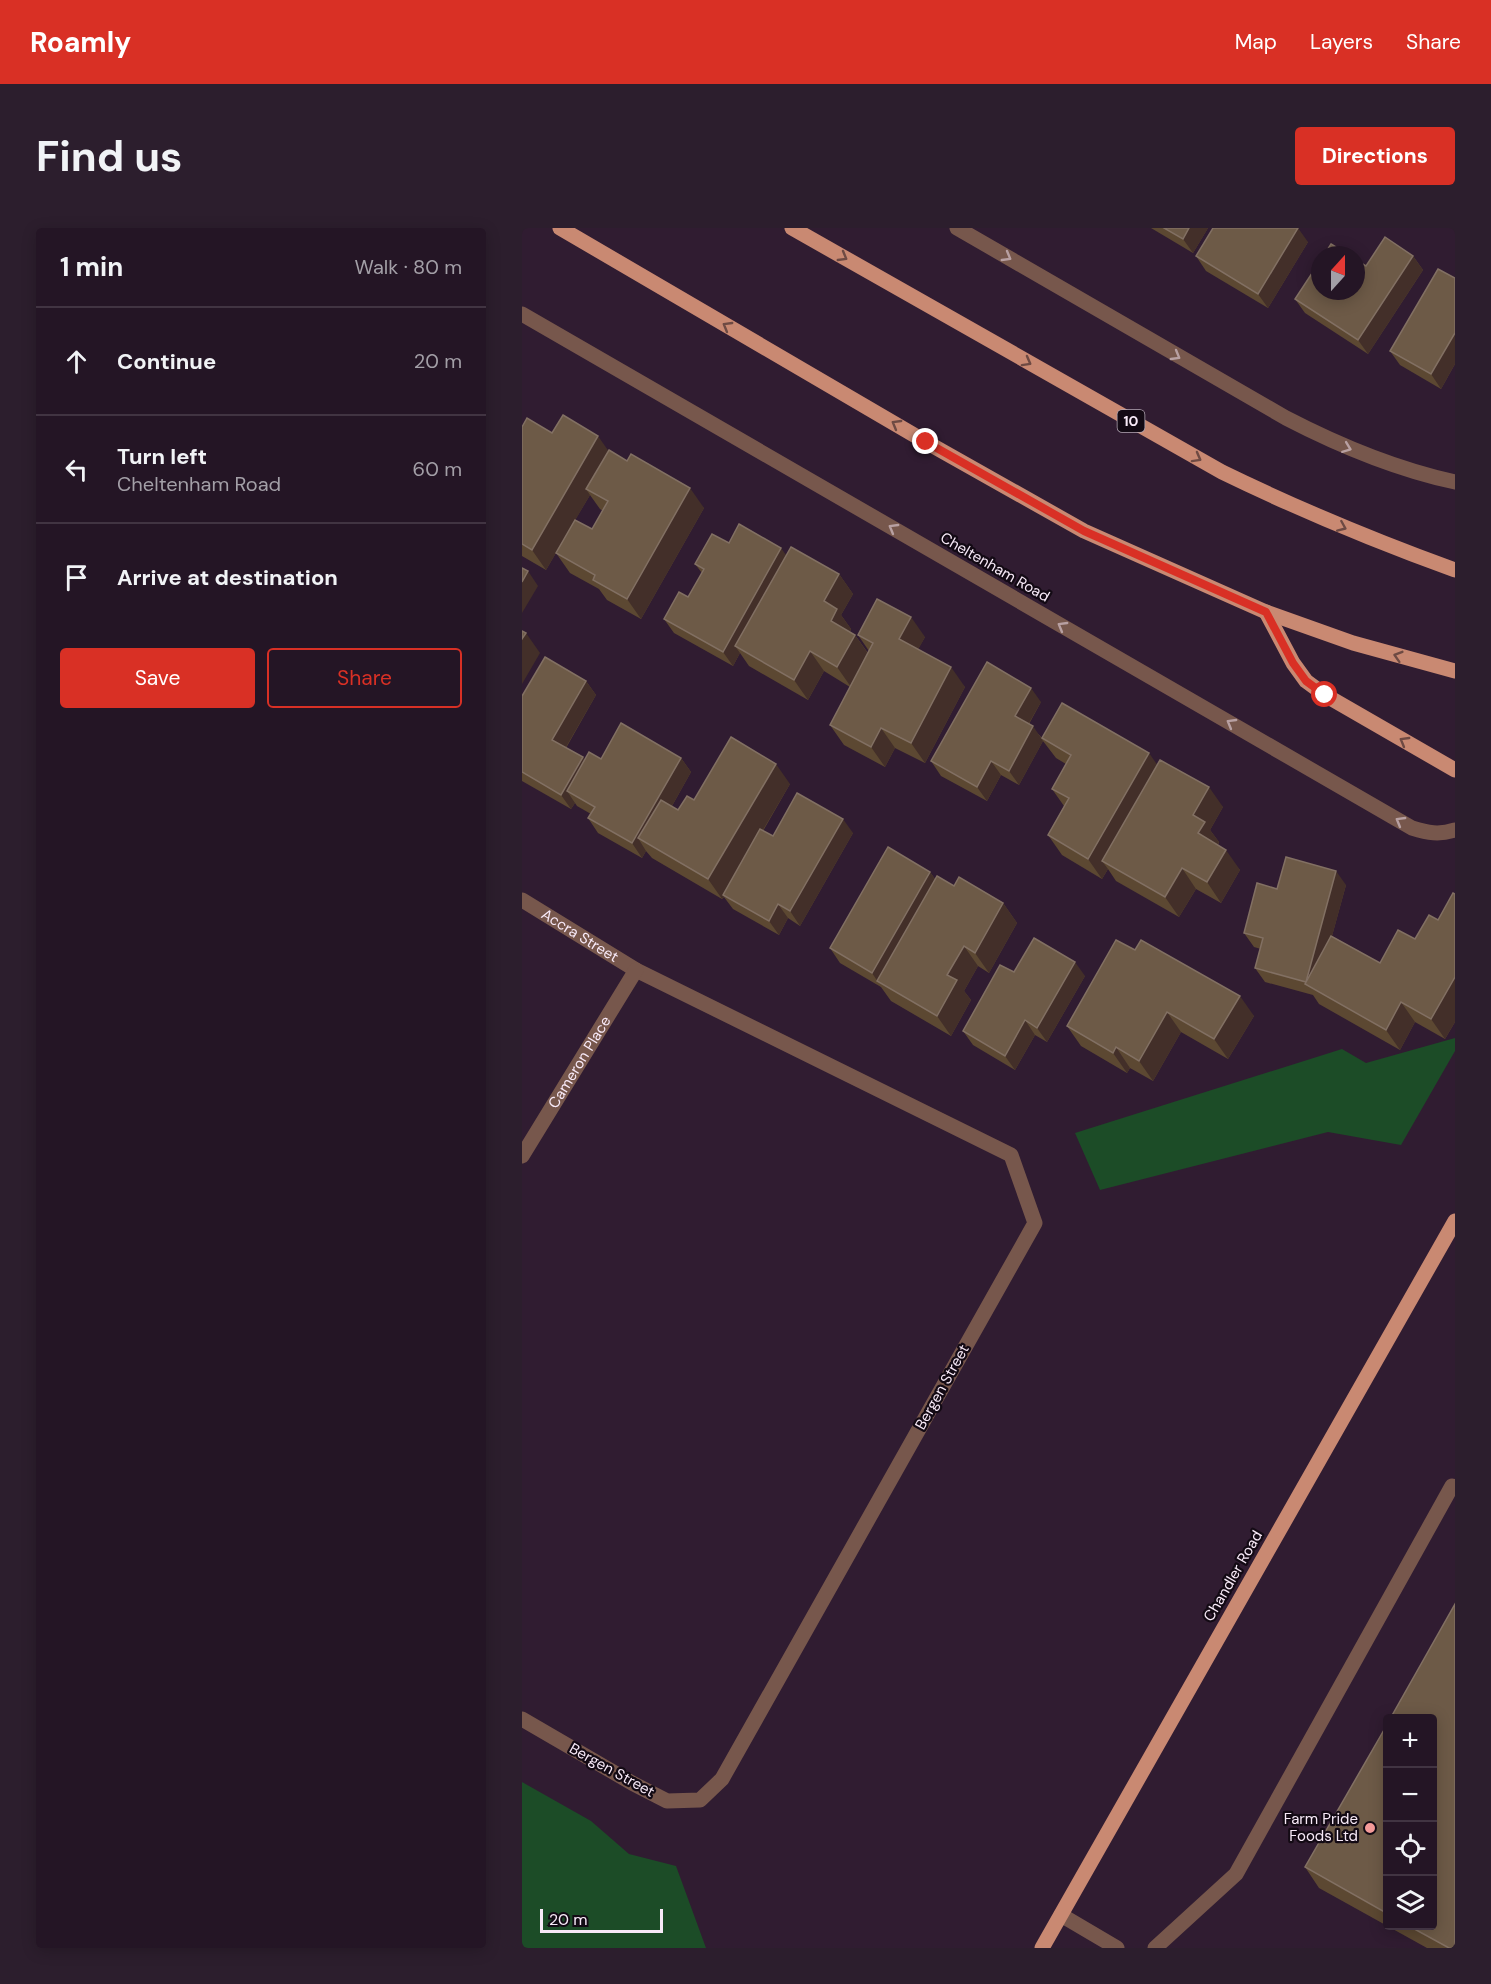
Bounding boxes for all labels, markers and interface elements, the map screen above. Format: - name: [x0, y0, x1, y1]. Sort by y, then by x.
- text: Roamly: [30, 24, 131, 61]
- text: Map: [1235, 28, 1277, 56]
- text: Layers: [1310, 28, 1373, 56]
- text: Share: [1406, 28, 1461, 56]
- button: Directions: [1295, 127, 1455, 185]
- text: Find us: [36, 129, 182, 184]
- north arrow: [1311, 246, 1365, 300]
- text: 1 min: [60, 250, 123, 284]
- one-way arrow: [837, 250, 847, 261]
- one-way arrow: [1001, 250, 1011, 262]
- text: Walk · 80 m: [355, 254, 462, 280]
- one-way arrow: [723, 322, 734, 333]
- icon: ahead: [60, 345, 93, 378]
- text: Continue: [117, 347, 216, 376]
- text: 20 m: [414, 348, 462, 374]
- one-way arrow: [1170, 348, 1180, 360]
- one-way arrow: [1021, 355, 1031, 367]
- road number: 10: [1118, 410, 1144, 432]
- one-way arrow: [892, 420, 902, 431]
- route end: [912, 428, 938, 454]
- one-way arrow: [1341, 441, 1352, 453]
- text: Turn left: [117, 442, 207, 471]
- one-way arrow: [1191, 451, 1201, 462]
- icon: left: [60, 453, 93, 486]
- text: 60 m: [413, 456, 462, 482]
- text: Cheltenham Road: [117, 471, 281, 497]
- one-way arrow: [1336, 520, 1347, 532]
- one-way arrow: [889, 524, 899, 536]
- street label: Cheltenham Road: [937, 528, 1053, 606]
- icon: arrive: [60, 561, 93, 594]
- text: Arrive at destination: [117, 563, 338, 592]
- one-way arrow: [1058, 622, 1068, 633]
- button: Save: [60, 648, 255, 708]
- button: Share: [267, 648, 462, 708]
- one-way arrow: [1394, 651, 1404, 663]
- route start: [1311, 681, 1337, 707]
- one-way arrow: [1227, 719, 1237, 731]
- one-way arrow: [1400, 737, 1410, 748]
- one-way arrow: [1396, 817, 1406, 828]
- street label: Accra Street: [538, 904, 622, 967]
- street label: Cameron Place: [544, 1012, 615, 1112]
- street label: Bergen Street: [910, 1341, 974, 1433]
- street label: Chandler Road: [1199, 1527, 1267, 1625]
- map controls: [1383, 1714, 1437, 1930]
- button: +: [1383, 1714, 1437, 1768]
- street label: Bergen Street: [566, 1738, 658, 1802]
- button: −: [1383, 1768, 1437, 1822]
- place label: Farm Pride Foods Ltd: [1284, 1809, 1358, 1846]
- marker: Farm Pride Foods Ltd: [1363, 1821, 1377, 1835]
- button: locate: [1383, 1822, 1437, 1876]
- button: layers: [1383, 1876, 1437, 1930]
- scale bar: [540, 1906, 663, 1934]
- text: 20 m: [549, 1909, 588, 1930]

